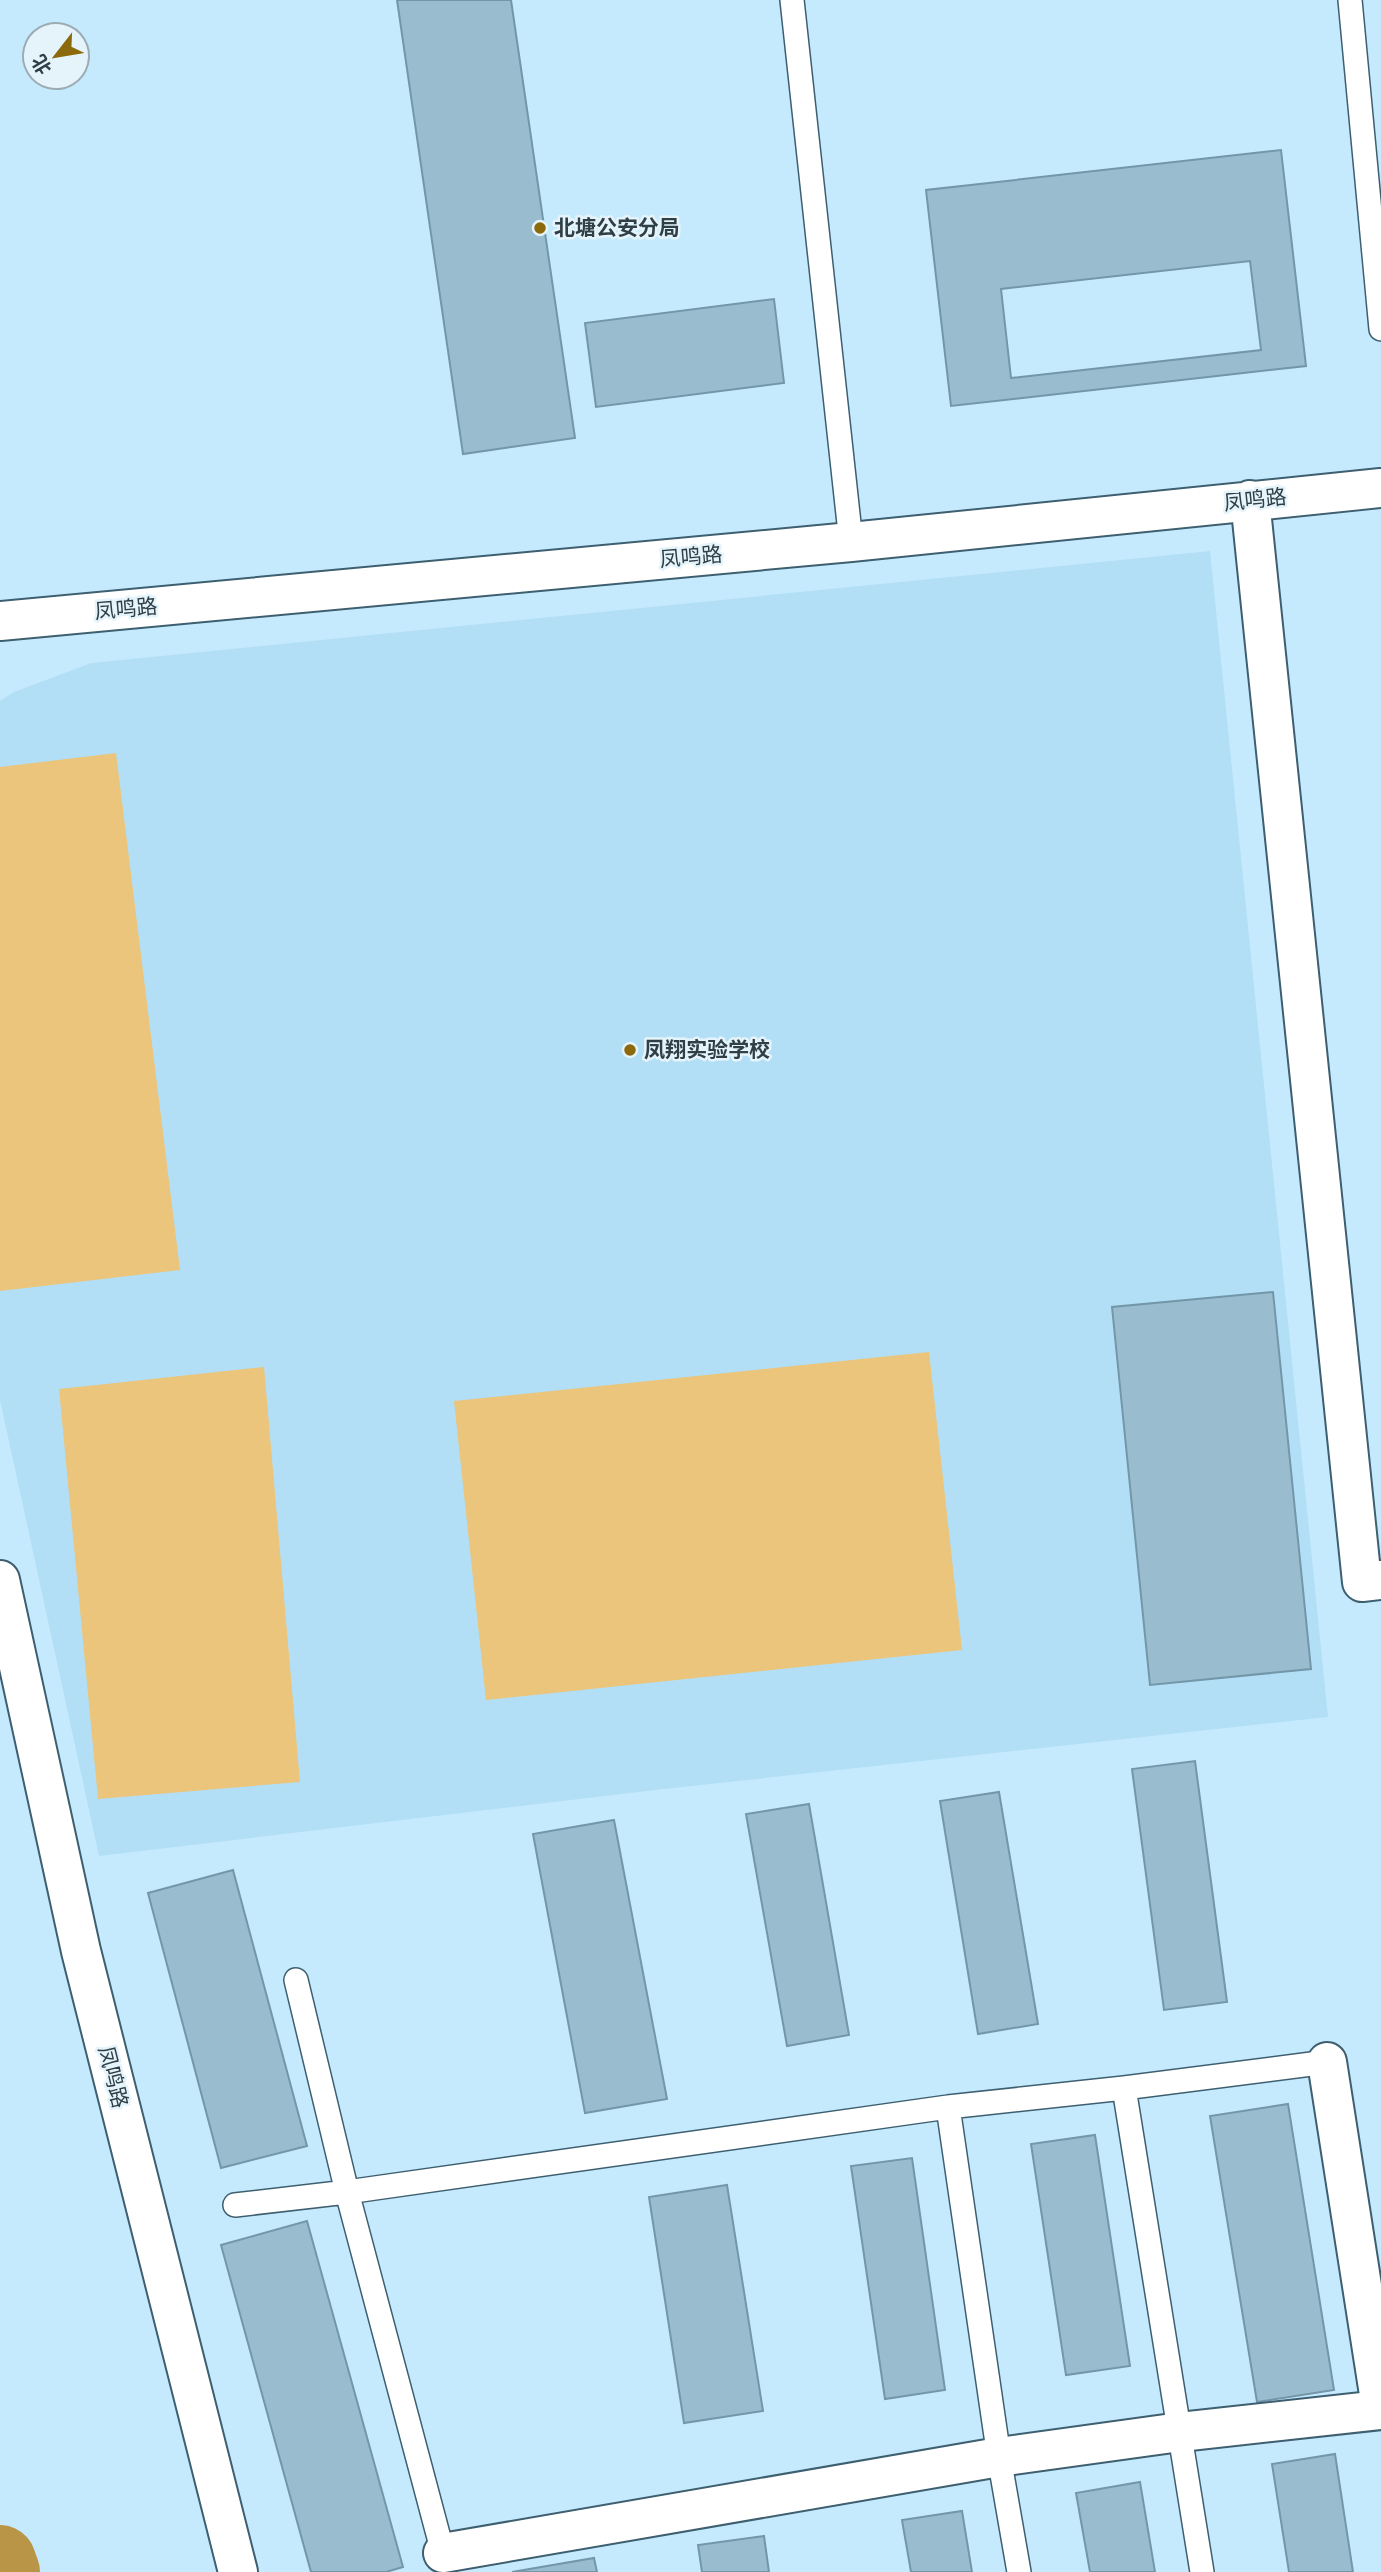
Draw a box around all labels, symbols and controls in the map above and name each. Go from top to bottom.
north arrow [21,21,91,91]
text: 北 [25,49,58,80]
place label: 北塘公安分局 [554,213,680,243]
marker: 北塘公安分局 [532,220,548,236]
street label: 凤鸣路 [1222,482,1288,518]
street label: 凤鸣路 [658,539,724,575]
street label: 凤鸣路 [93,591,159,627]
place label: 凤翔实验学校 [644,1035,770,1065]
marker: 凤翔实验学校 [622,1042,638,1058]
street label: 凤鸣路 [91,2043,135,2111]

